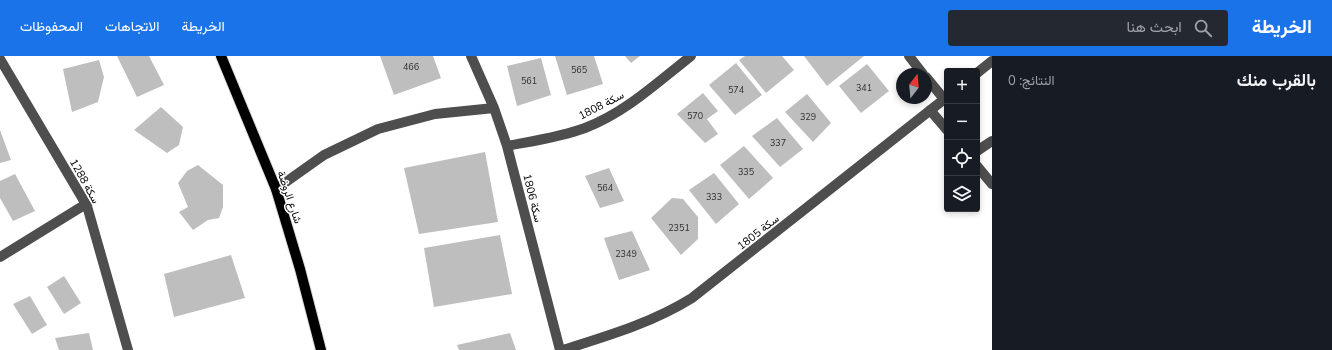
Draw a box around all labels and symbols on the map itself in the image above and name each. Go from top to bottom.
house number: 466 [403,61,419,73]
house number: 565 [571,64,587,76]
north arrow [896,68,932,104]
house number: 561 [521,75,537,87]
house number: 341 [856,82,872,94]
house number: 574 [728,84,745,96]
street label: سكة 1808 [576,87,627,123]
house number: 570 [687,110,703,122]
house number: 329 [800,111,816,123]
house number: 337 [770,137,786,149]
street label: سكة 1288 [66,156,103,207]
house number: 335 [738,166,754,178]
street label: شارع الروضة [274,169,306,226]
street label: سكة 1806 [519,172,546,224]
house number: 564 [597,182,614,194]
house number: 333 [706,191,722,203]
street label: سكة 1805 [734,211,783,253]
house number: 2351 [668,222,690,234]
house number: 2349 [615,248,637,260]

